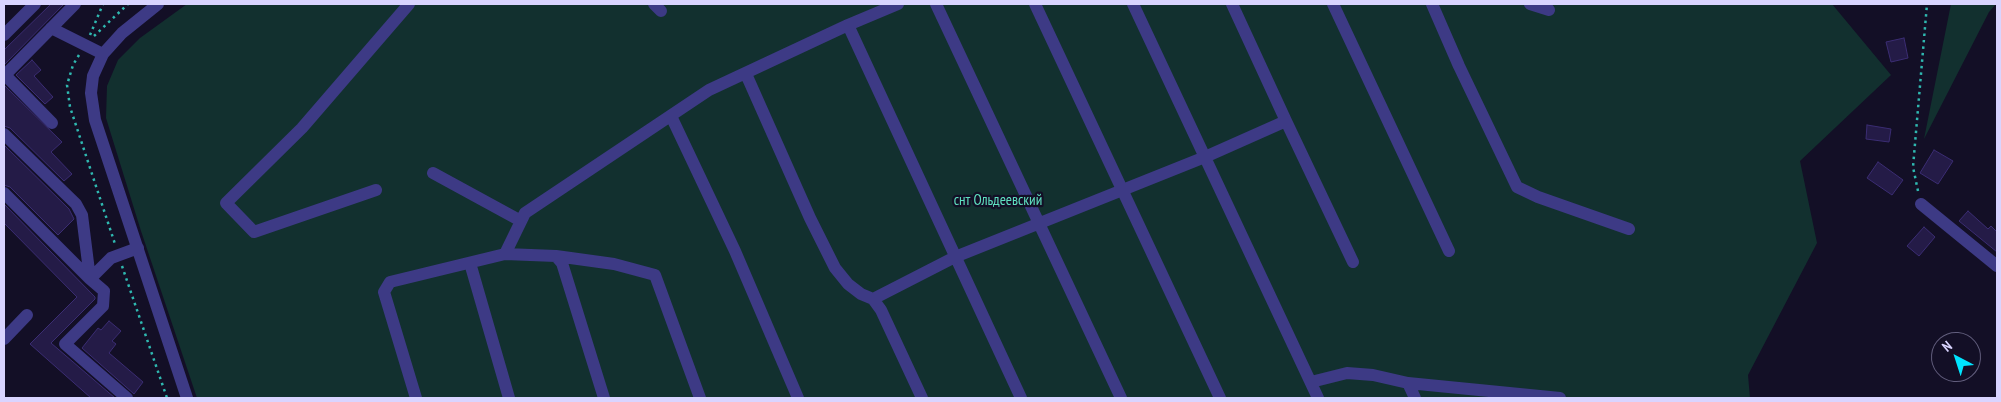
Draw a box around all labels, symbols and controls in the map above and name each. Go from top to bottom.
park label: снт Ольдеевский [954,192,1042,210]
north arrow [1931,332,1981,382]
text: N [1938,337,1956,356]

